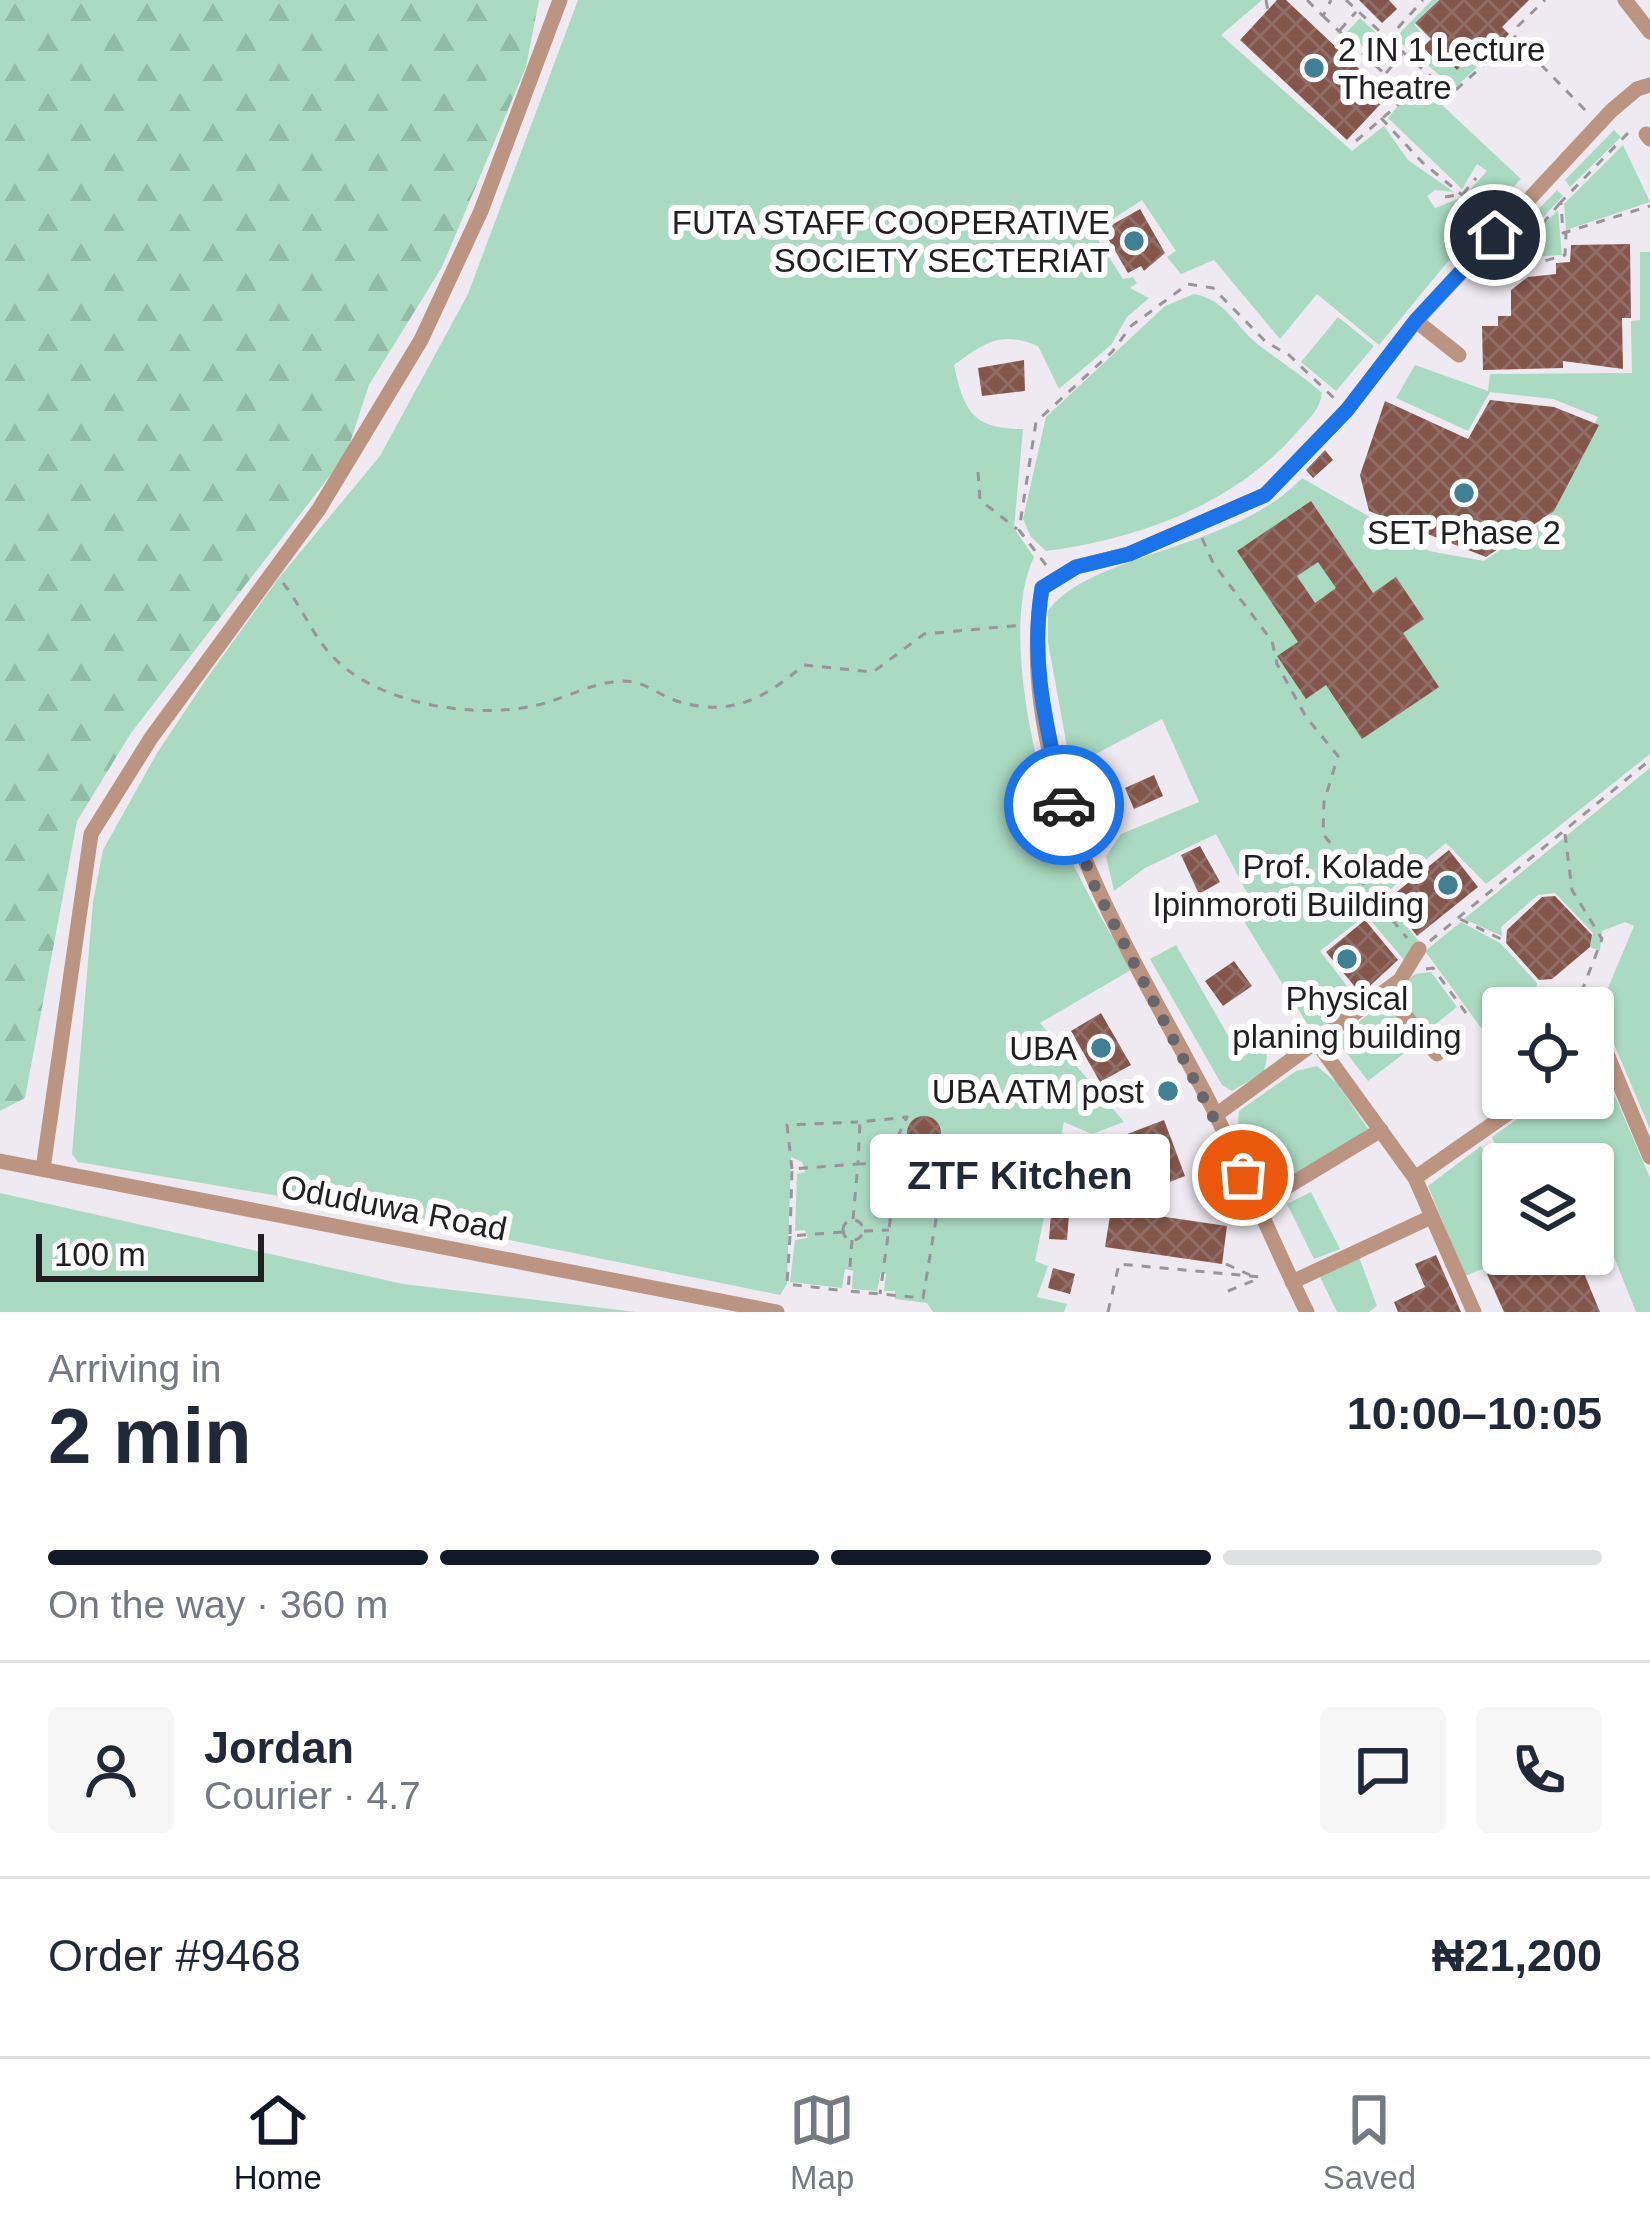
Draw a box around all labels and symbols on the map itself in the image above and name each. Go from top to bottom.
place label: 2 IN 1 Lecture Theatre [1338,31,1545,106]
marker: 2 IN 1 Lecture Theatre [1301,55,1327,81]
pin [1444,184,1546,286]
place label: FUTA STAFF COOPERATIVE SOCIETY SECTERIAT [672,204,1110,279]
marker: FUTA STAFF COOPERATIVE SOCIETY SECTERIAT [1121,228,1147,254]
marker: SET Phase 2 [1451,480,1477,506]
place label: SET Phase 2 [1367,514,1561,551]
courier [1004,745,1124,865]
place label: Prof. Kolade Ipinmoroti Building [1153,848,1424,923]
marker: Prof. Kolade Ipinmoroti Building [1435,872,1461,898]
marker: Physical planing building [1334,946,1360,972]
place label: Physical planing building [1232,980,1462,1055]
place label: UBA [1009,1030,1077,1067]
marker: UBA [1088,1035,1114,1061]
place label: UBA ATM post [932,1073,1144,1110]
marker: UBA ATM post [1155,1078,1181,1104]
pin [1192,1124,1294,1226]
callout: ZTF Kitchen [871,1133,1171,1217]
street label: Oduduwa Road [278,1167,510,1248]
scale bar [36,1228,264,1281]

